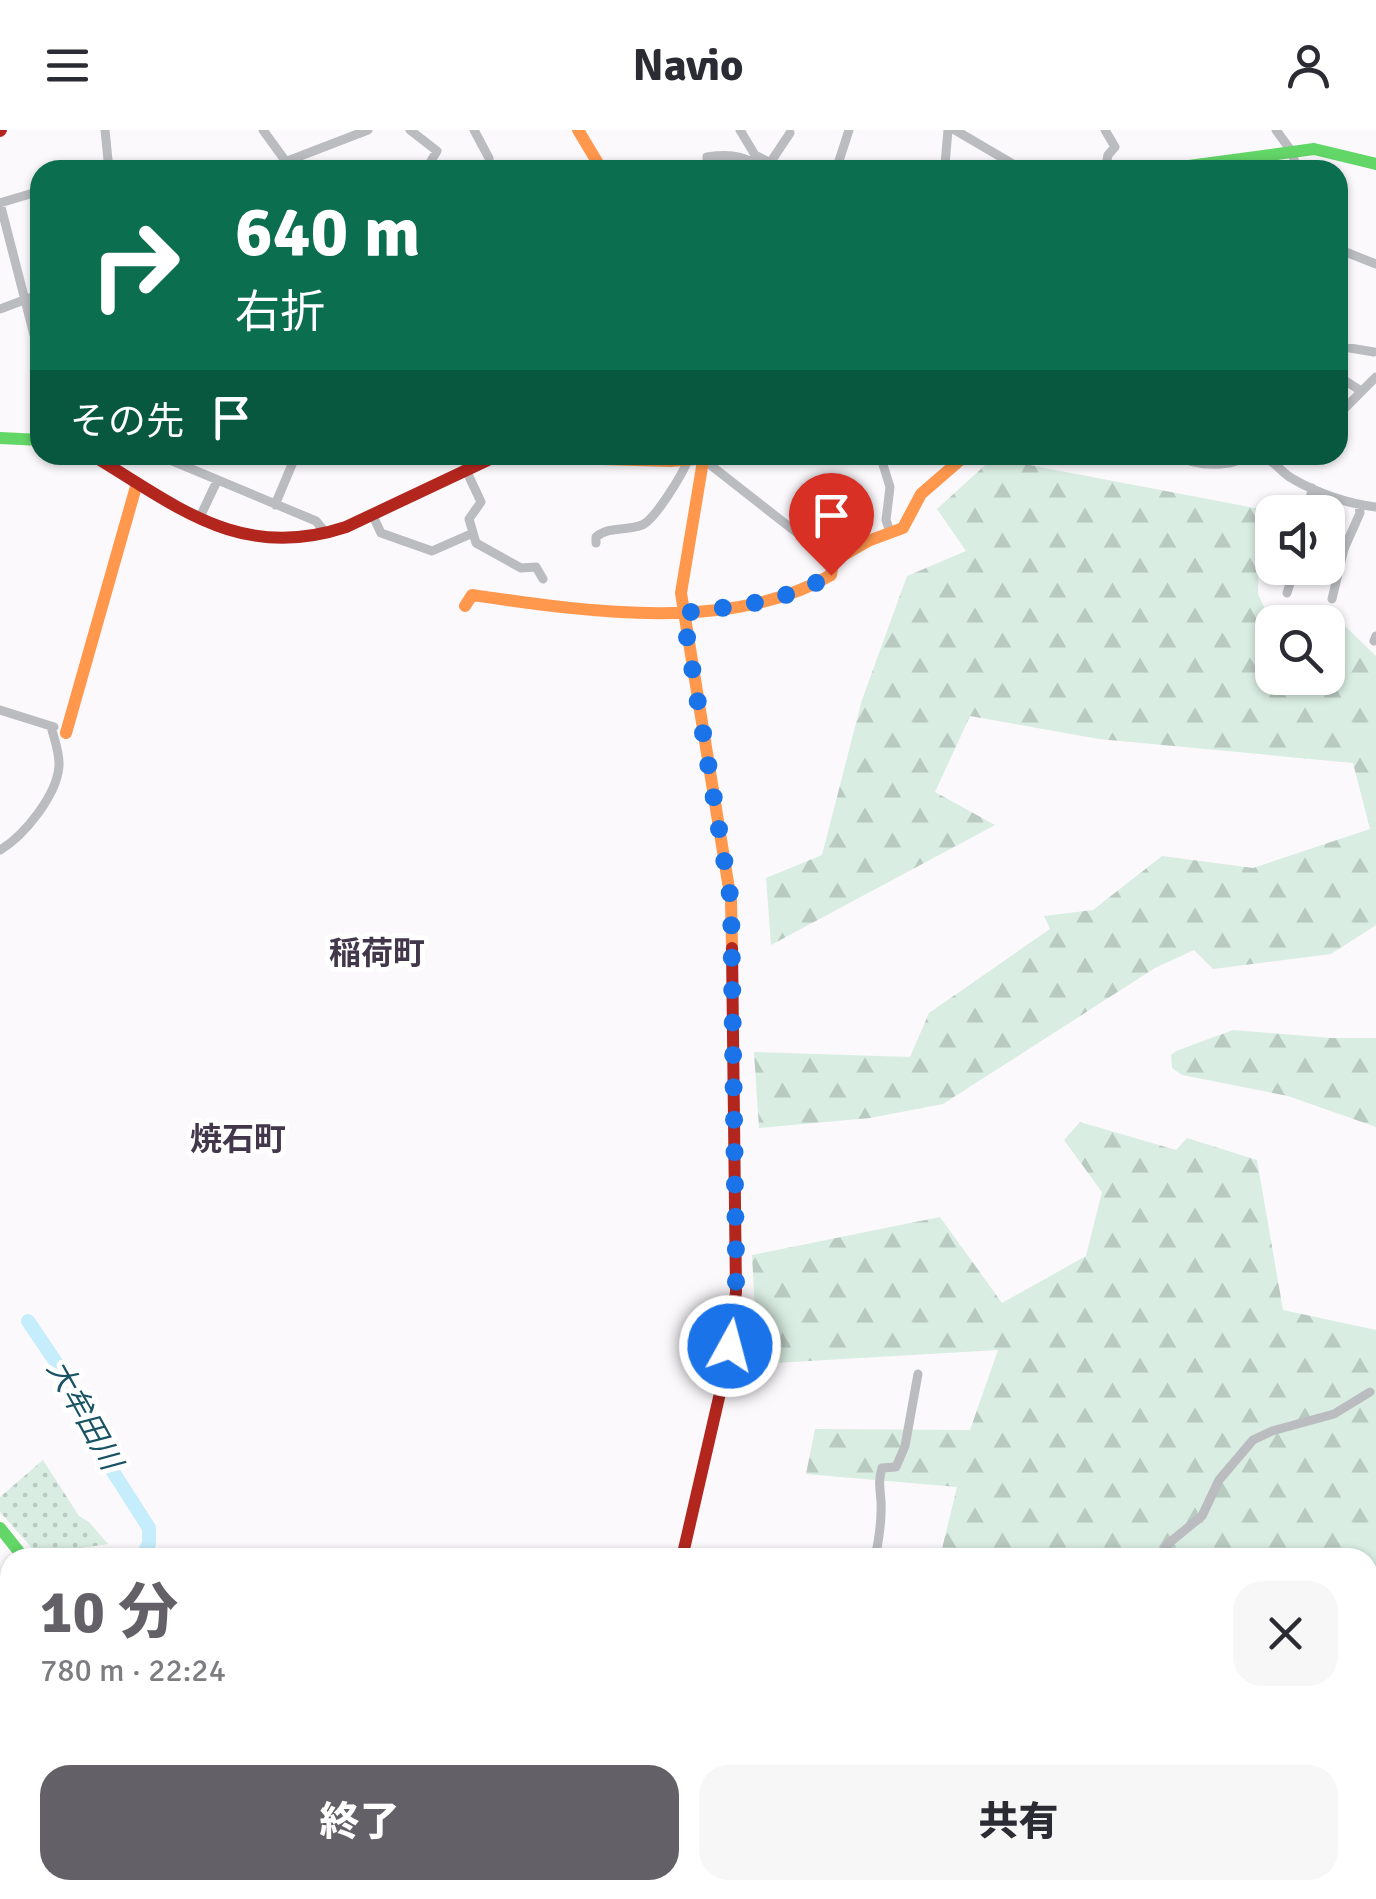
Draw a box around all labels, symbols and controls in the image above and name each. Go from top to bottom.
icon: menu [40,38,95,93]
text: Navio [632,38,744,93]
icon: person [1281,38,1336,93]
text: 640 m [235,189,420,275]
icon: right [70,200,200,330]
text: 右折 [235,285,325,340]
icon: arrive [204,390,259,445]
text: その先 [70,398,184,445]
pin [789,473,874,576]
icon: arrive [804,488,859,543]
map controls [1255,495,1345,695]
button: sound [1255,495,1345,585]
button: search [1255,605,1345,695]
district label: 稲荷町 [329,934,425,973]
district label: 焼石町 [190,1120,286,1159]
position arrow [678,1294,782,1398]
water label: 大牟田川 [39,1354,131,1479]
text: 10 分 [40,1576,178,1650]
button: close [1233,1581,1338,1686]
text: 780 m · 22:24 [40,1651,226,1690]
button: 終了 [40,1765,679,1880]
button: 共有 [699,1765,1338,1880]

